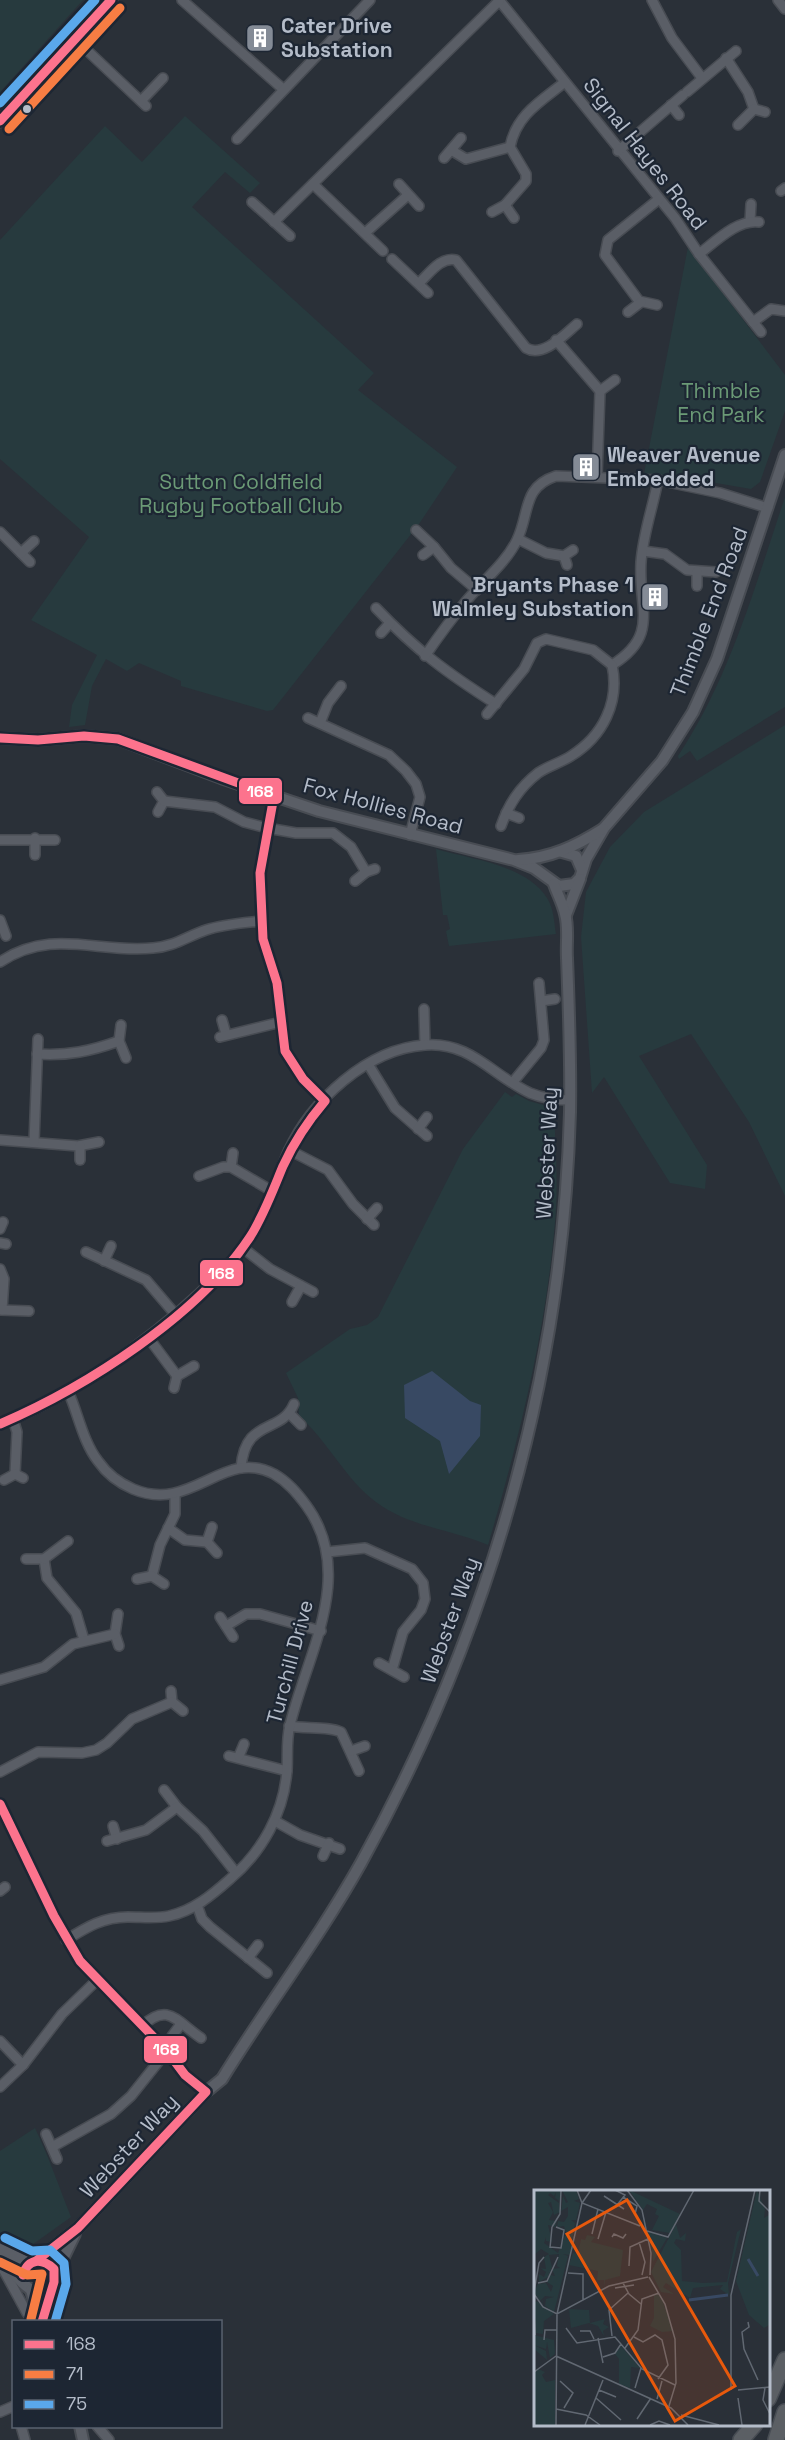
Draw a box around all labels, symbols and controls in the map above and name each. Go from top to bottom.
place label: Cater Drive Substation [281,12,393,63]
building icon: Cater Drive Substation [244,22,276,54]
street label: Signal Hayes Road [578,72,713,235]
unlabelled marker [21,103,33,115]
park label: Thimble End Park [677,377,765,428]
place label: Weaver Avenue Embedded [607,441,760,492]
building icon: Weaver Avenue Embedded [570,451,602,483]
park label: Sutton Coldfield Rugby Football Club [139,468,343,519]
street label: Thimble End Road [664,523,753,701]
place label: Bryants Phase 1 Walmley Substation [432,571,634,622]
building icon: Bryants Phase 1 Walmley Substation [639,581,671,613]
street label: Fox Hollies Road [300,771,466,840]
line badge: 168 [238,777,283,805]
text: 168 [247,781,274,802]
street label: Webster Way [530,1086,563,1220]
line badge: 168 [199,1259,244,1287]
text: 168 [208,1263,235,1284]
street label: Webster Way [414,1553,485,1687]
street label: Turchill Drive [260,1597,319,1727]
line badge: 168 [143,2035,188,2064]
text: 168 [153,2039,180,2060]
street label: Webster Way [74,2088,184,2203]
inset map [534,2190,770,2425]
legend [12,2320,222,2428]
text: 168 [66,2332,96,2355]
text: 71 [66,2362,84,2385]
text: 75 [66,2392,87,2415]

